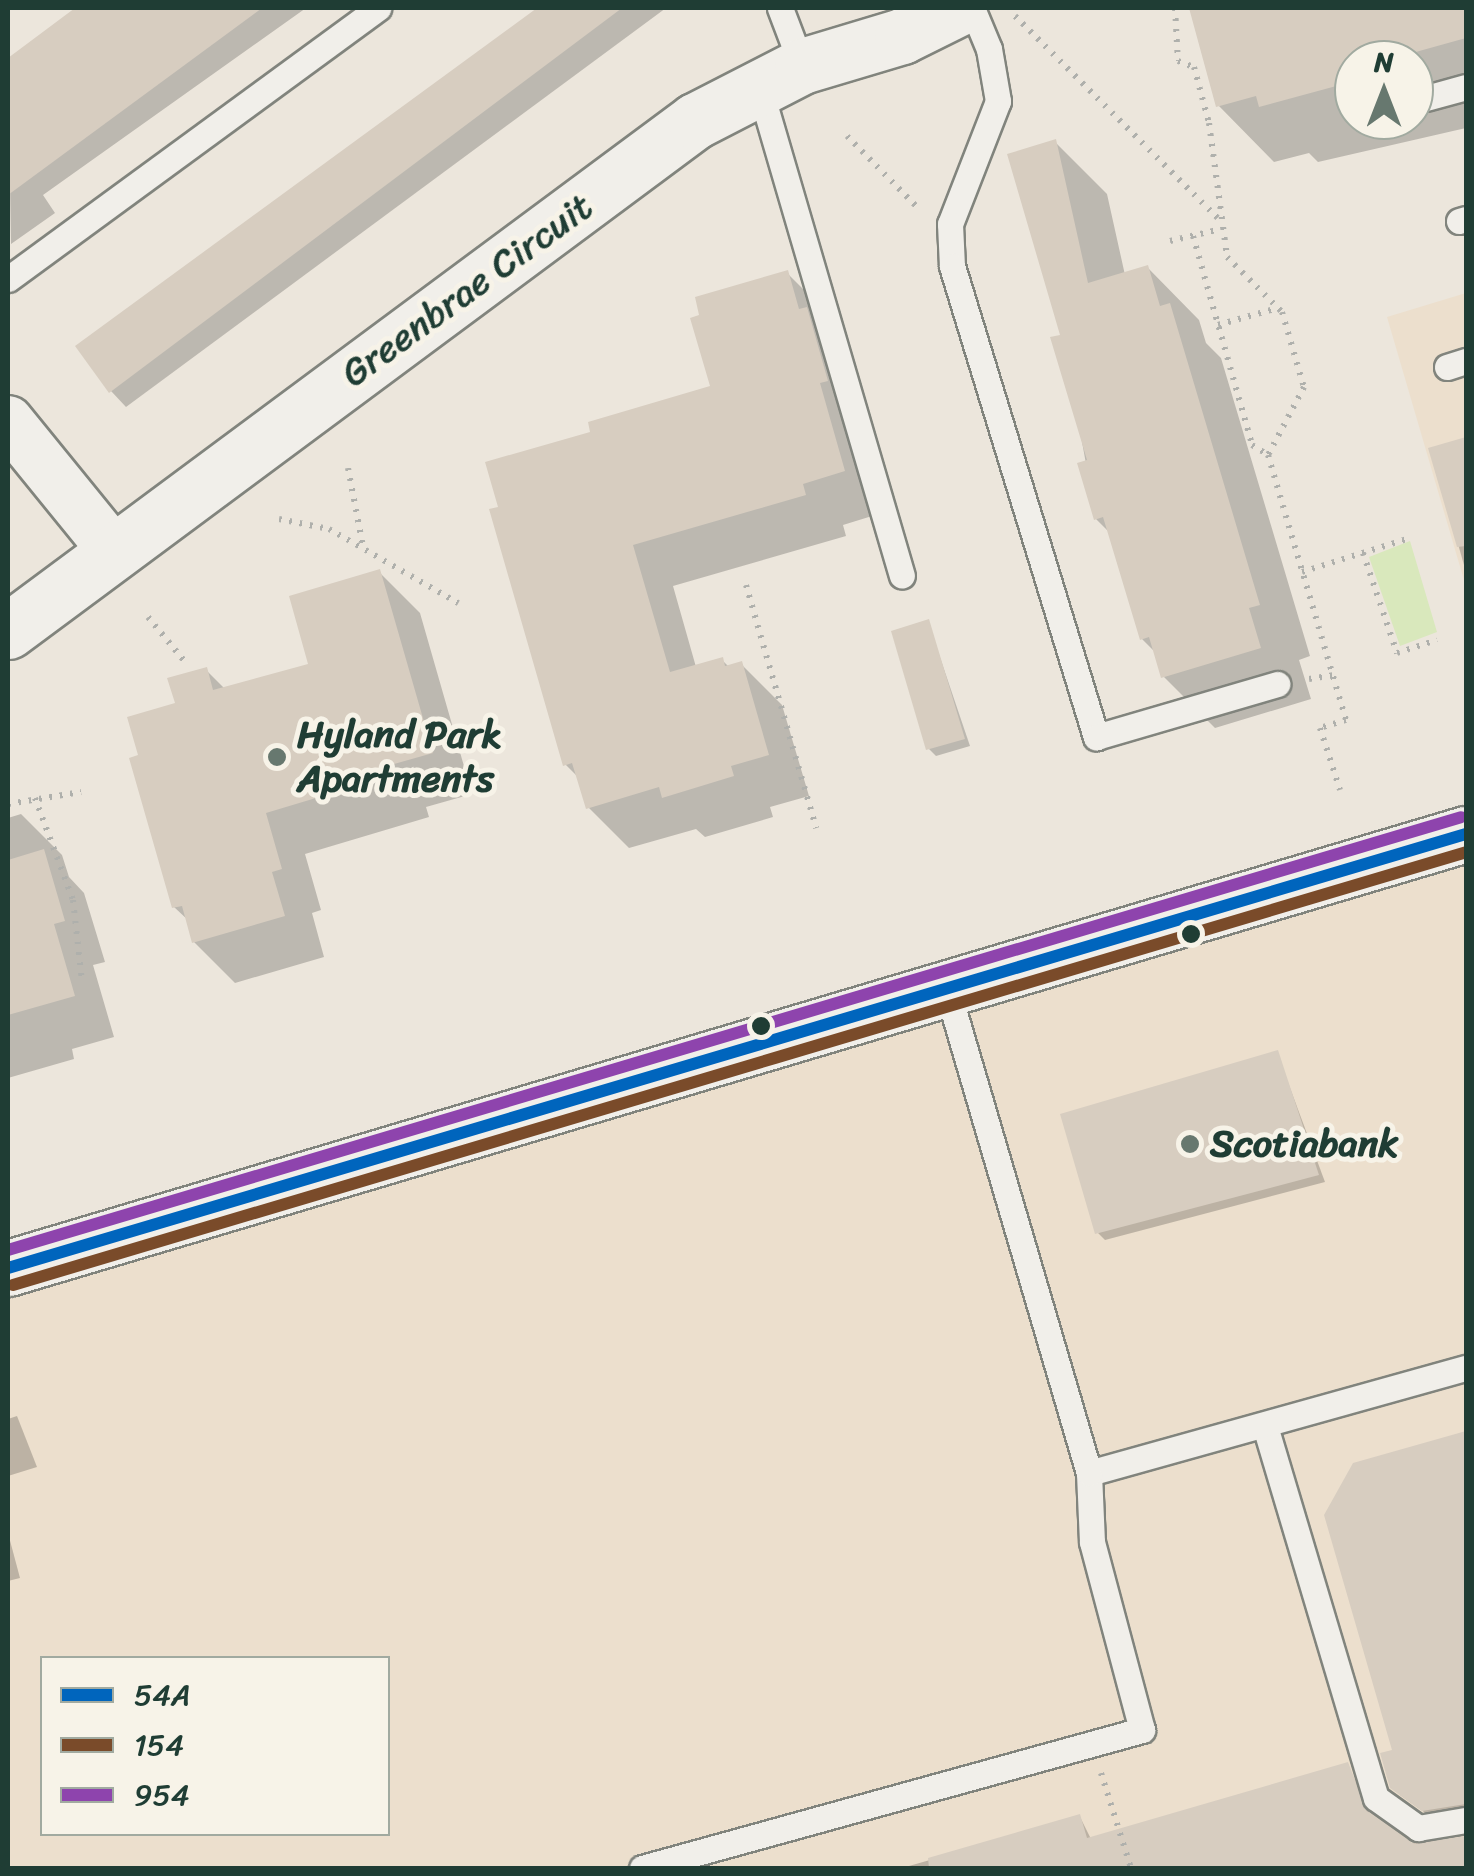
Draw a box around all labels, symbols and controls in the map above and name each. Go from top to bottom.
text: N [1374,37,1394,86]
north arrow [1334,40,1434,140]
street label: Greenbrae Circuit [333,184,601,396]
place label: Hyland Park Apartments [297,712,502,802]
marker: Hyland Park Apartments [266,746,288,768]
unlabelled marker [1181,924,1201,944]
unlabelled marker [751,1016,771,1036]
place label: Scotiabank [1210,1121,1398,1167]
marker: Scotiabank [1179,1133,1201,1155]
legend [40,1656,390,1836]
text: 54A [134,1668,191,1722]
text: 154 [134,1718,184,1772]
text: 954 [134,1768,190,1822]

